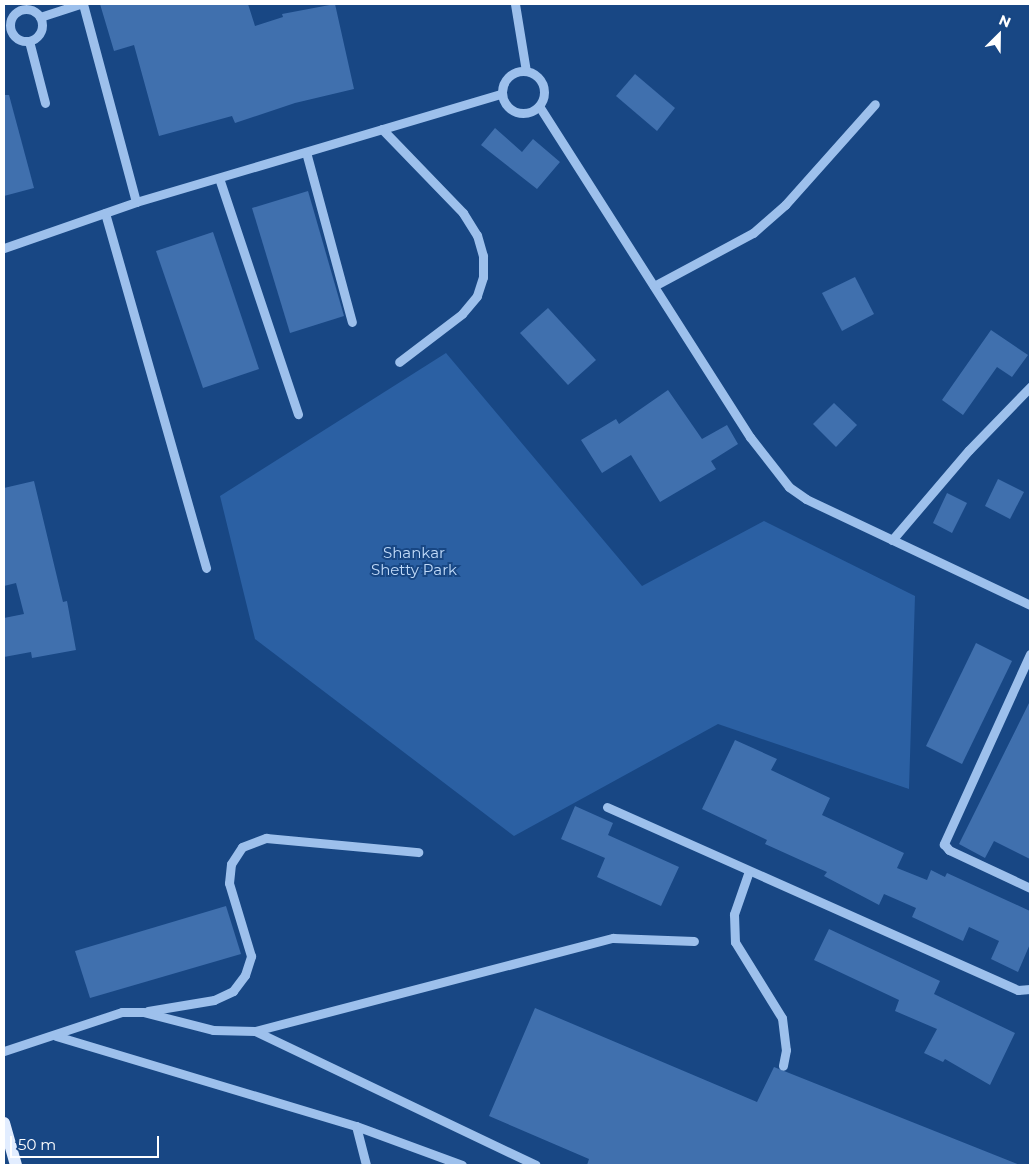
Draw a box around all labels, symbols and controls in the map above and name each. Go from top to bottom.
north arrow [974,10,1024,60]
text: N [996,11,1014,32]
park label: Shankar Shetty Park [371,543,457,578]
scale bar [12,1126,161,1158]
text: 50 m [18,1135,56,1154]

